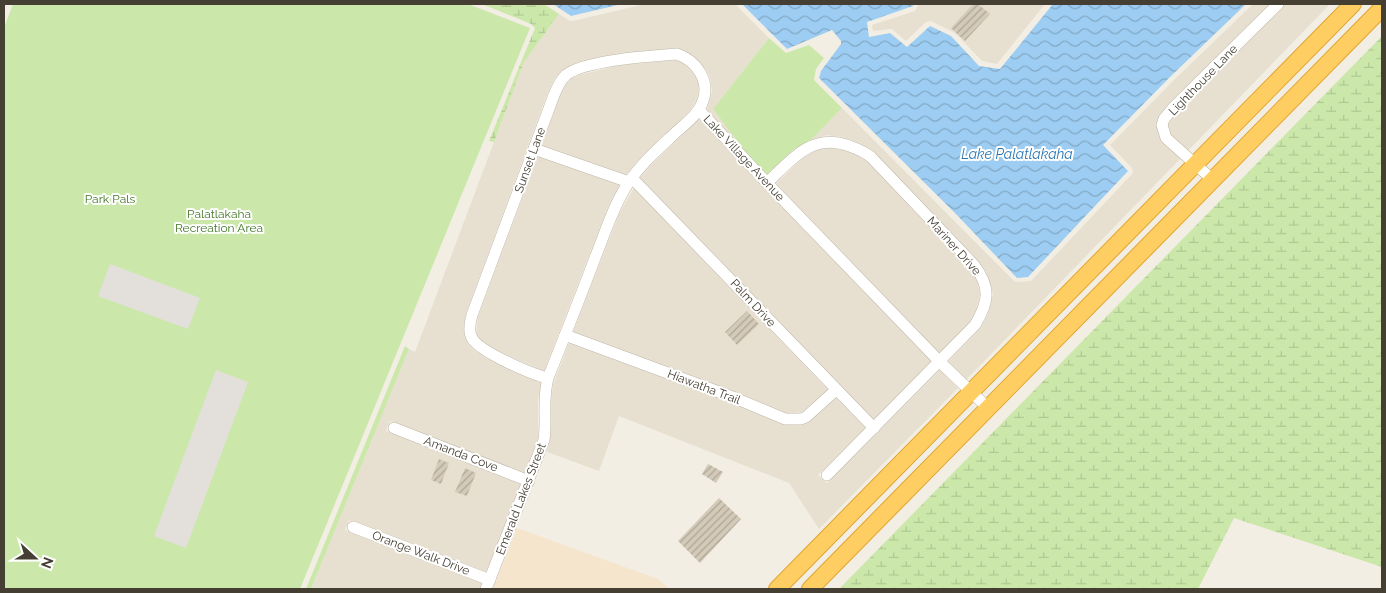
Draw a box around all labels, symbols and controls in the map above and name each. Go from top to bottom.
street label: Lighthouse Lane [1166,42,1240,118]
street label: Lake Village Avenue [701,112,787,204]
street label: Sunset Lane [512,125,548,195]
water label: Lake Palatlakaha [961,146,1073,162]
park label: Park Pals [85,192,135,206]
park label: Palatlakaha Recreation Area [175,207,263,235]
street label: Mariner Drive [924,214,984,278]
street label: Palm Drive [727,276,779,330]
street label: Hiawatha Trail [666,367,743,408]
street label: Amanda Cove [422,433,500,475]
street label: Emerald Lakes Street [493,441,549,557]
street label: Orange Walk Drive [370,528,472,578]
north arrow [10,533,60,583]
text: N [38,555,57,571]

